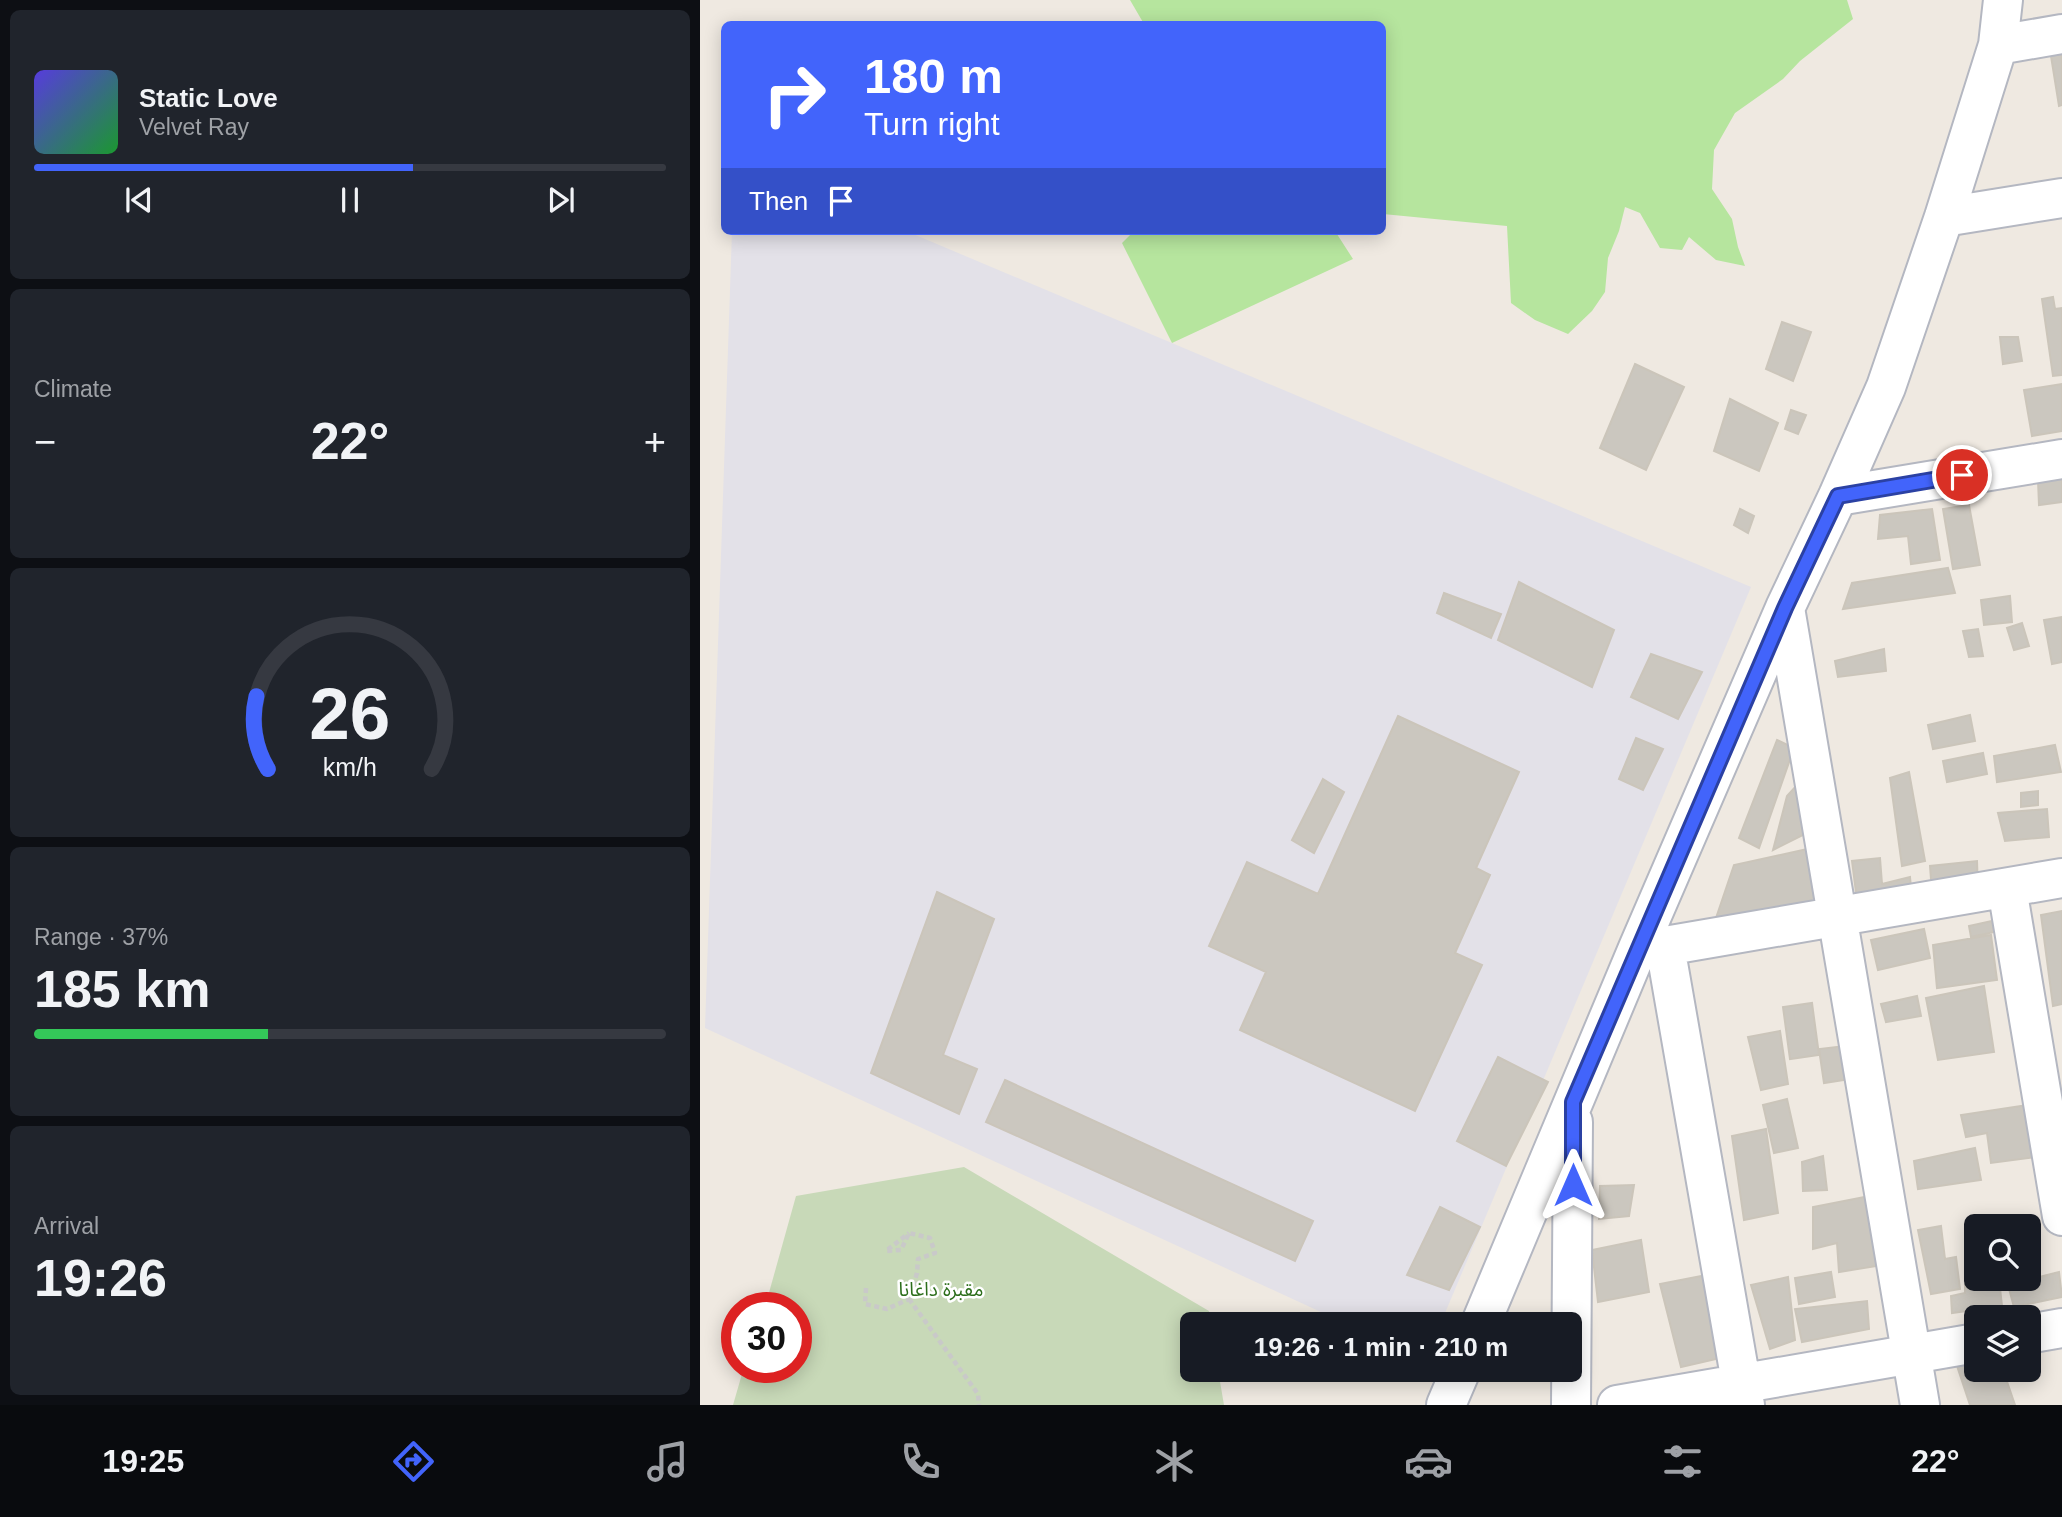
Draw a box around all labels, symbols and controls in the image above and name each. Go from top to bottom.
icon: right [749,49,840,140]
text: 180 m [864,49,1003,103]
text: Static Love [139,83,278,113]
text: Turn right [864,106,1000,142]
text: Velvet Ray [139,114,249,140]
icon: previous [120,181,158,219]
icon: pause [331,181,369,219]
icon: next [542,181,580,219]
icon: arrive [822,182,860,220]
text: Then [749,186,808,216]
text: Climate [34,376,112,402]
text: 22° [311,412,389,470]
text: − [34,421,56,463]
text: + [644,421,666,463]
pin [1932,445,1992,505]
icon: arrive [1943,456,1981,494]
text: 26 [310,673,390,754]
text: km/h [323,752,377,780]
text: Range · 37% [34,924,168,950]
text: 185 km [34,960,210,1018]
position arrow [1536,1148,1610,1222]
text: Arrival [34,1213,99,1239]
map controls [1964,1214,2041,1382]
button: search [1964,1214,2041,1291]
text: 19:26 [34,1249,167,1307]
park label: مقبرة داغانا [899,1279,983,1301]
speed limit sign: 30 [721,1292,812,1383]
button: layers [1964,1305,2041,1382]
text: 19:26 · 1 min · 210 m [1254,1332,1508,1362]
icon: directions [389,1437,438,1486]
icon: music [643,1437,692,1486]
icon: phone [896,1437,945,1486]
icon: climate [1150,1437,1199,1486]
icon: car [1404,1437,1453,1486]
icon: filters [1658,1437,1707,1486]
text: 19:25 [102,1443,184,1479]
text: 22° [1911,1443,1960,1479]

